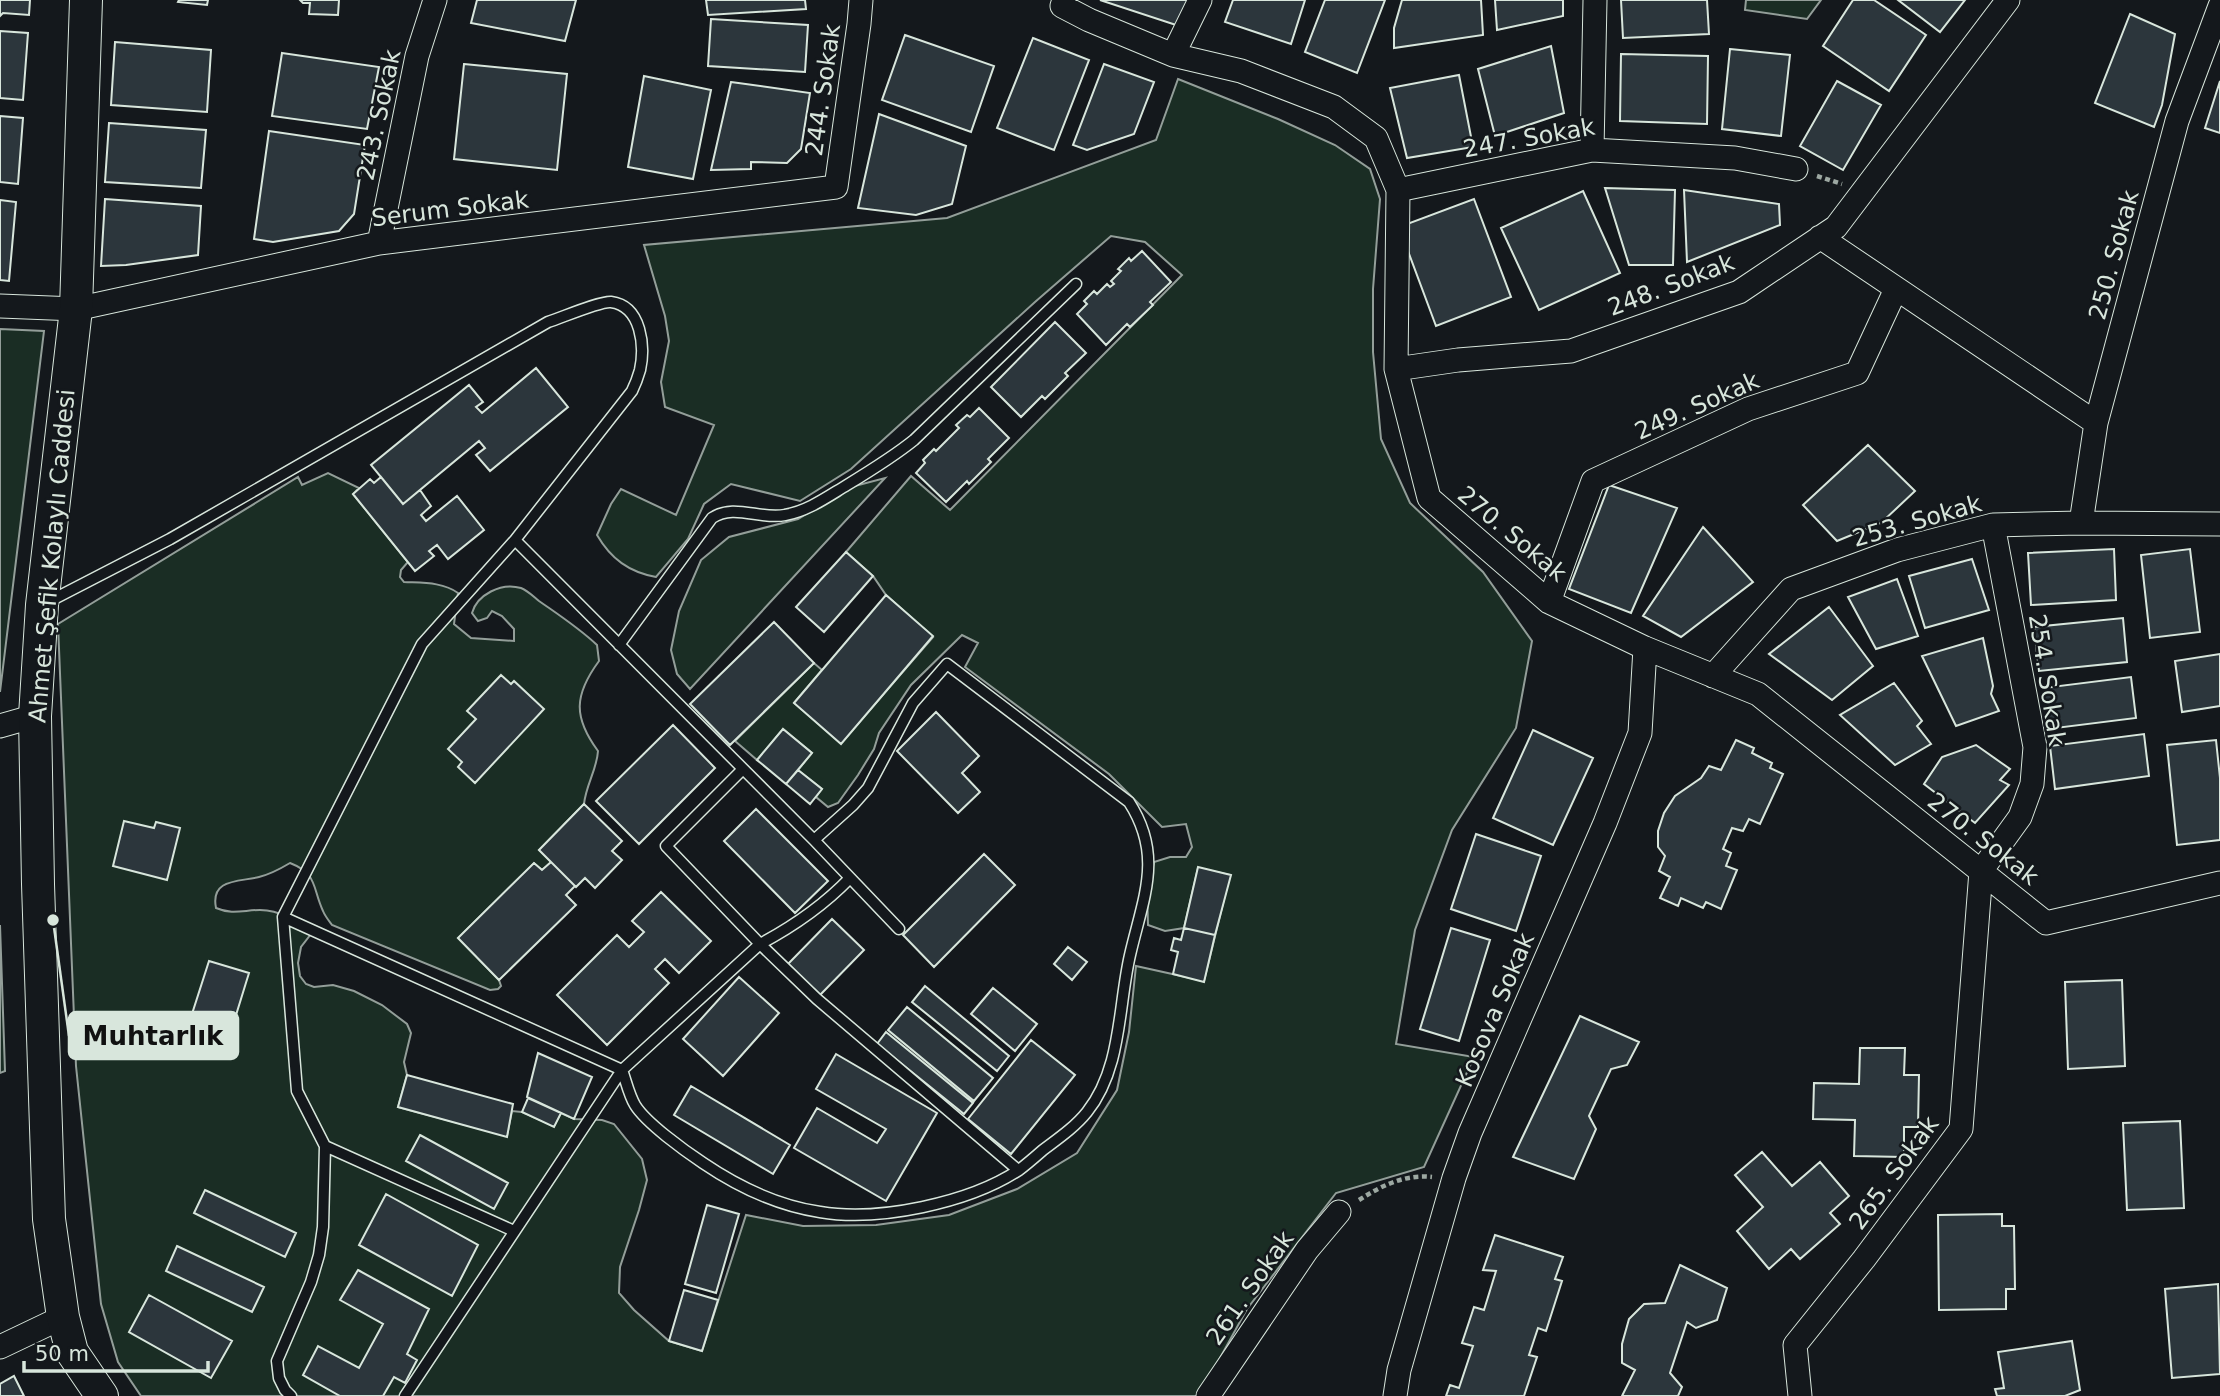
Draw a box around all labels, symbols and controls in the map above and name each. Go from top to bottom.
street label: 244. Sokak [800,22,846,158]
street label: 243. Sokak [351,47,407,183]
street label: 247. Sokak [1461,113,1597,163]
street label: Serum Sokak [370,185,530,233]
street label: 250. Sokak [2083,187,2145,323]
street label: 248. Sokak [1604,248,1738,322]
street label: 249. Sokak [1631,366,1764,446]
street label: Ahmet Şefik Kolaylı Caddesi [23,388,81,724]
street label: 270. Sokak [1452,481,1572,588]
street label: 253. Sokak [1849,489,1985,553]
street label: 254. Sokak [2023,612,2071,748]
street label: 270. Sokak [1922,787,2044,891]
street label: Kosova Sokak [1450,929,1540,1091]
callout: Muhtarlık [69,1012,238,1059]
text: Muhtarlık [83,1021,224,1051]
street label: 265. Sokak [1844,1111,1944,1235]
street label: 261. Sokak [1200,1225,1300,1351]
scale bar [24,1330,208,1374]
text: 50 m [35,1342,89,1366]

